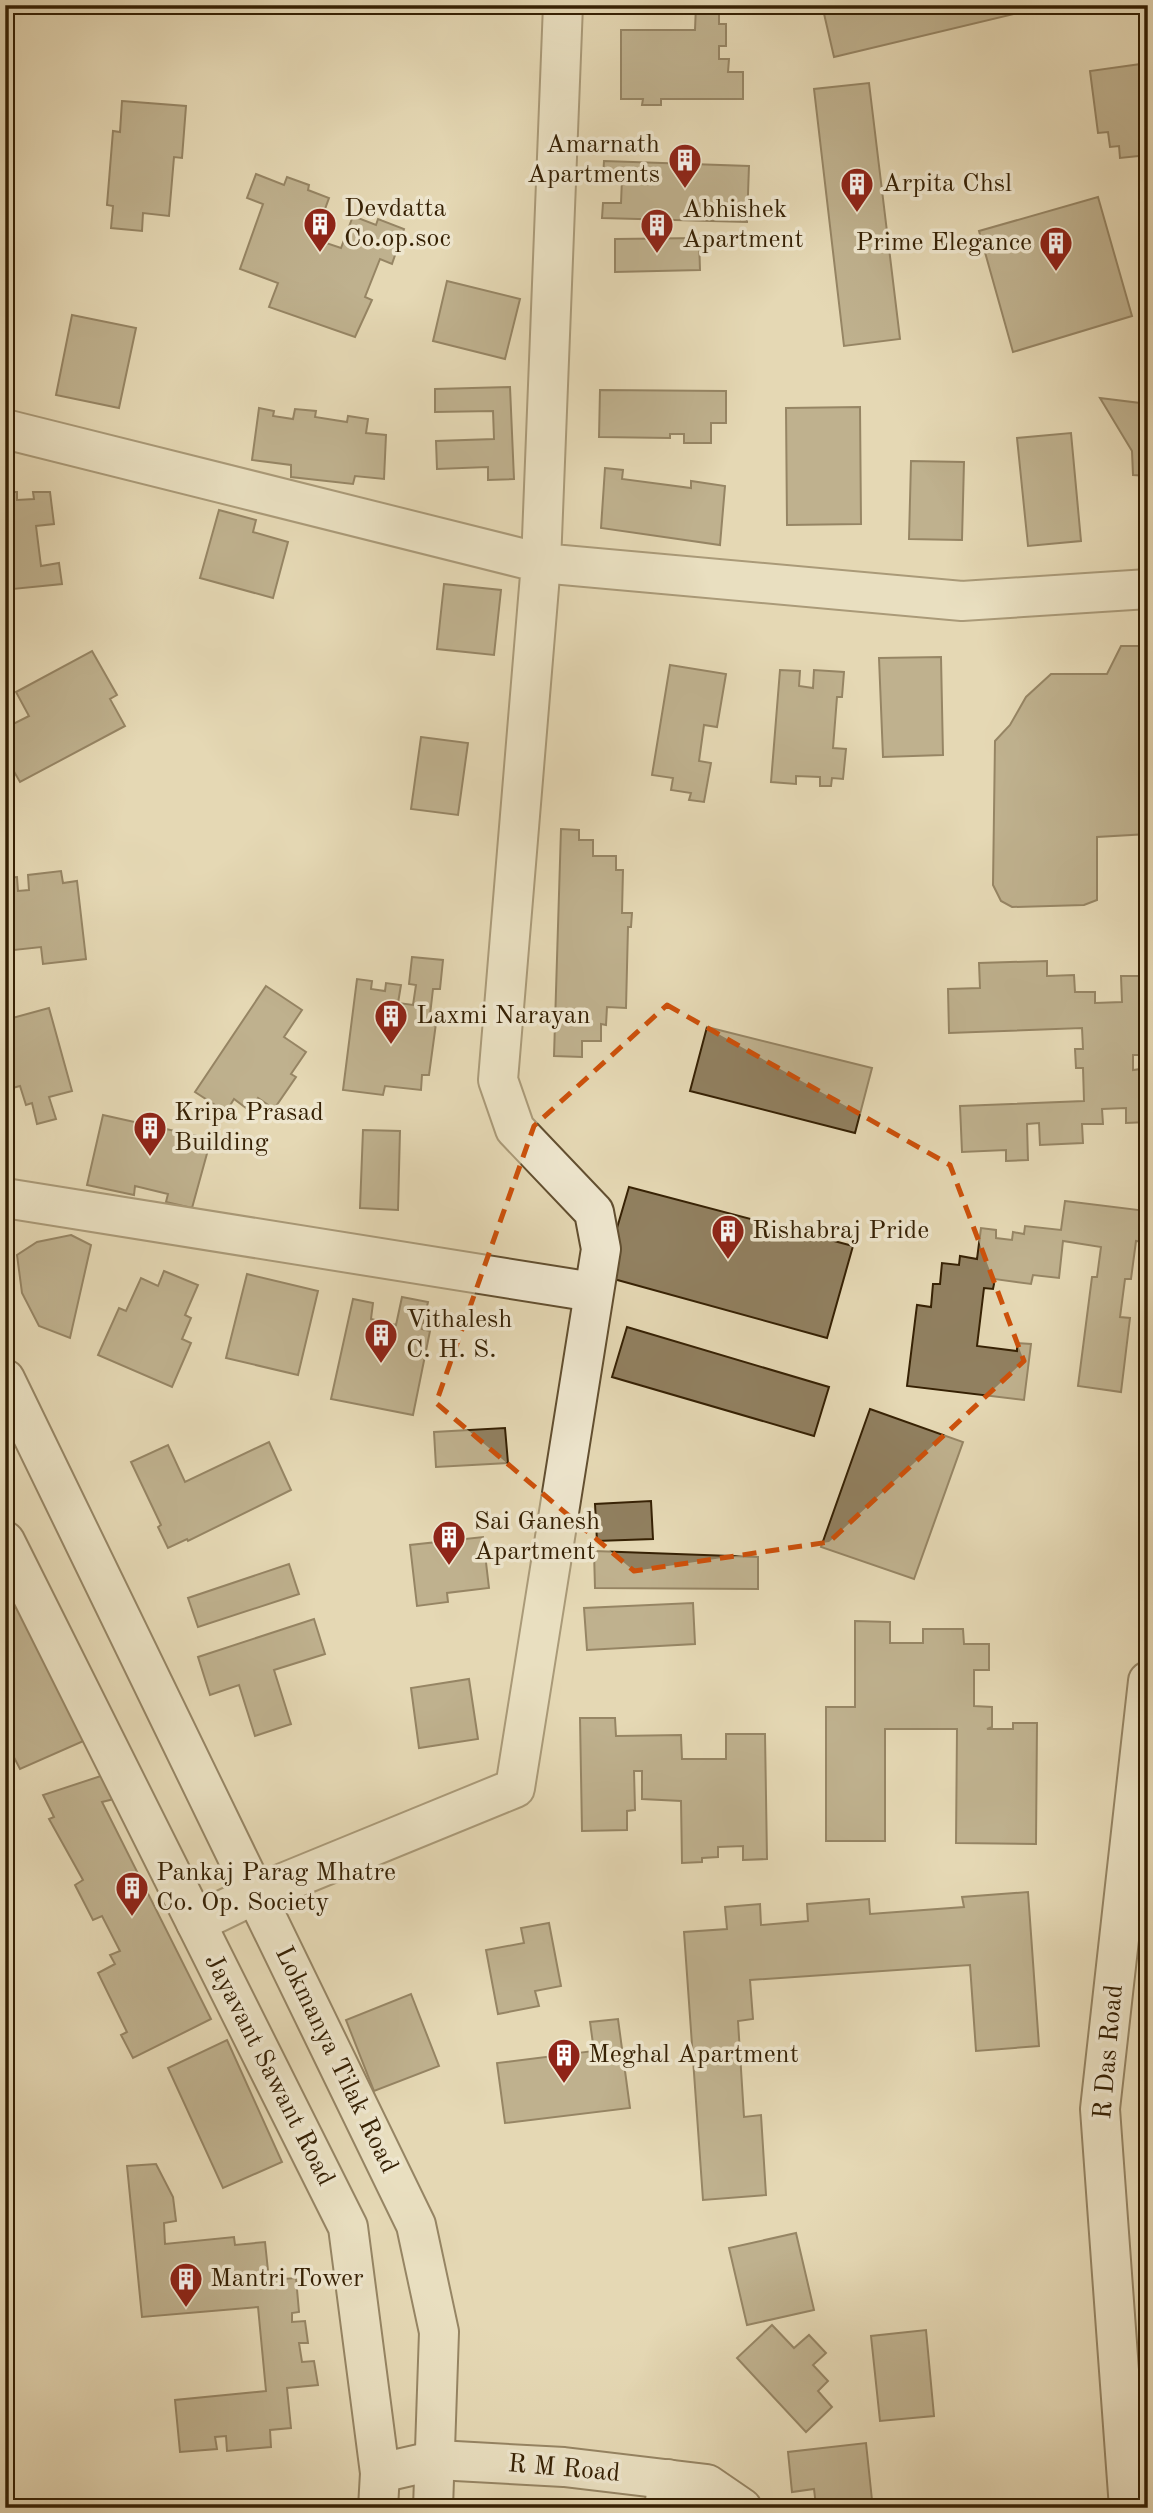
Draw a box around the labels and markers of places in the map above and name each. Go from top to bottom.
place label: Amarnath Apartments [527,132,660,188]
building icon: Amarnath Apartments [666,141,704,190]
building icon: Arpita Chsl [838,165,876,214]
place label: Arpita Chsl [882,171,1012,197]
place label: Devdatta Co.op.soc [344,196,451,252]
place label: Abhishek Apartment [682,197,804,253]
building icon: Devdatta Co.op.soc [301,205,339,254]
building icon: Abhishek Apartment [638,206,676,255]
building icon: Prime Elegance [1037,224,1075,273]
place label: Prime Elegance [856,230,1032,256]
building icon: Laxmi Narayan [372,997,410,1046]
place label: Laxmi Narayan [416,1003,591,1029]
place label: Kripa Prasad Building [174,1100,324,1156]
building icon: Kripa Prasad Building [131,1109,169,1158]
building icon: Rishabraj Pride [709,1212,747,1261]
place label: Rishabraj Pride [752,1218,929,1244]
place label: Vithalesh C. H. S. [406,1307,512,1363]
building icon: Vithalesh C. H. S. [362,1316,400,1365]
place label: Sai Ganesh Apartment [474,1509,600,1565]
building icon: Sai Ganesh Apartment [430,1518,468,1567]
place label: Pankaj Parag Mhatre Co. Op. Society [156,1860,396,1916]
building icon: Pankaj Parag Mhatre Co. Op. Society [113,1869,151,1918]
building icon: Meghal Apartment [545,2036,583,2085]
place label: Meghal Apartment [588,2042,799,2068]
building icon: Mantri Tower [167,2260,205,2309]
place label: Mantri Tower [210,2266,364,2292]

